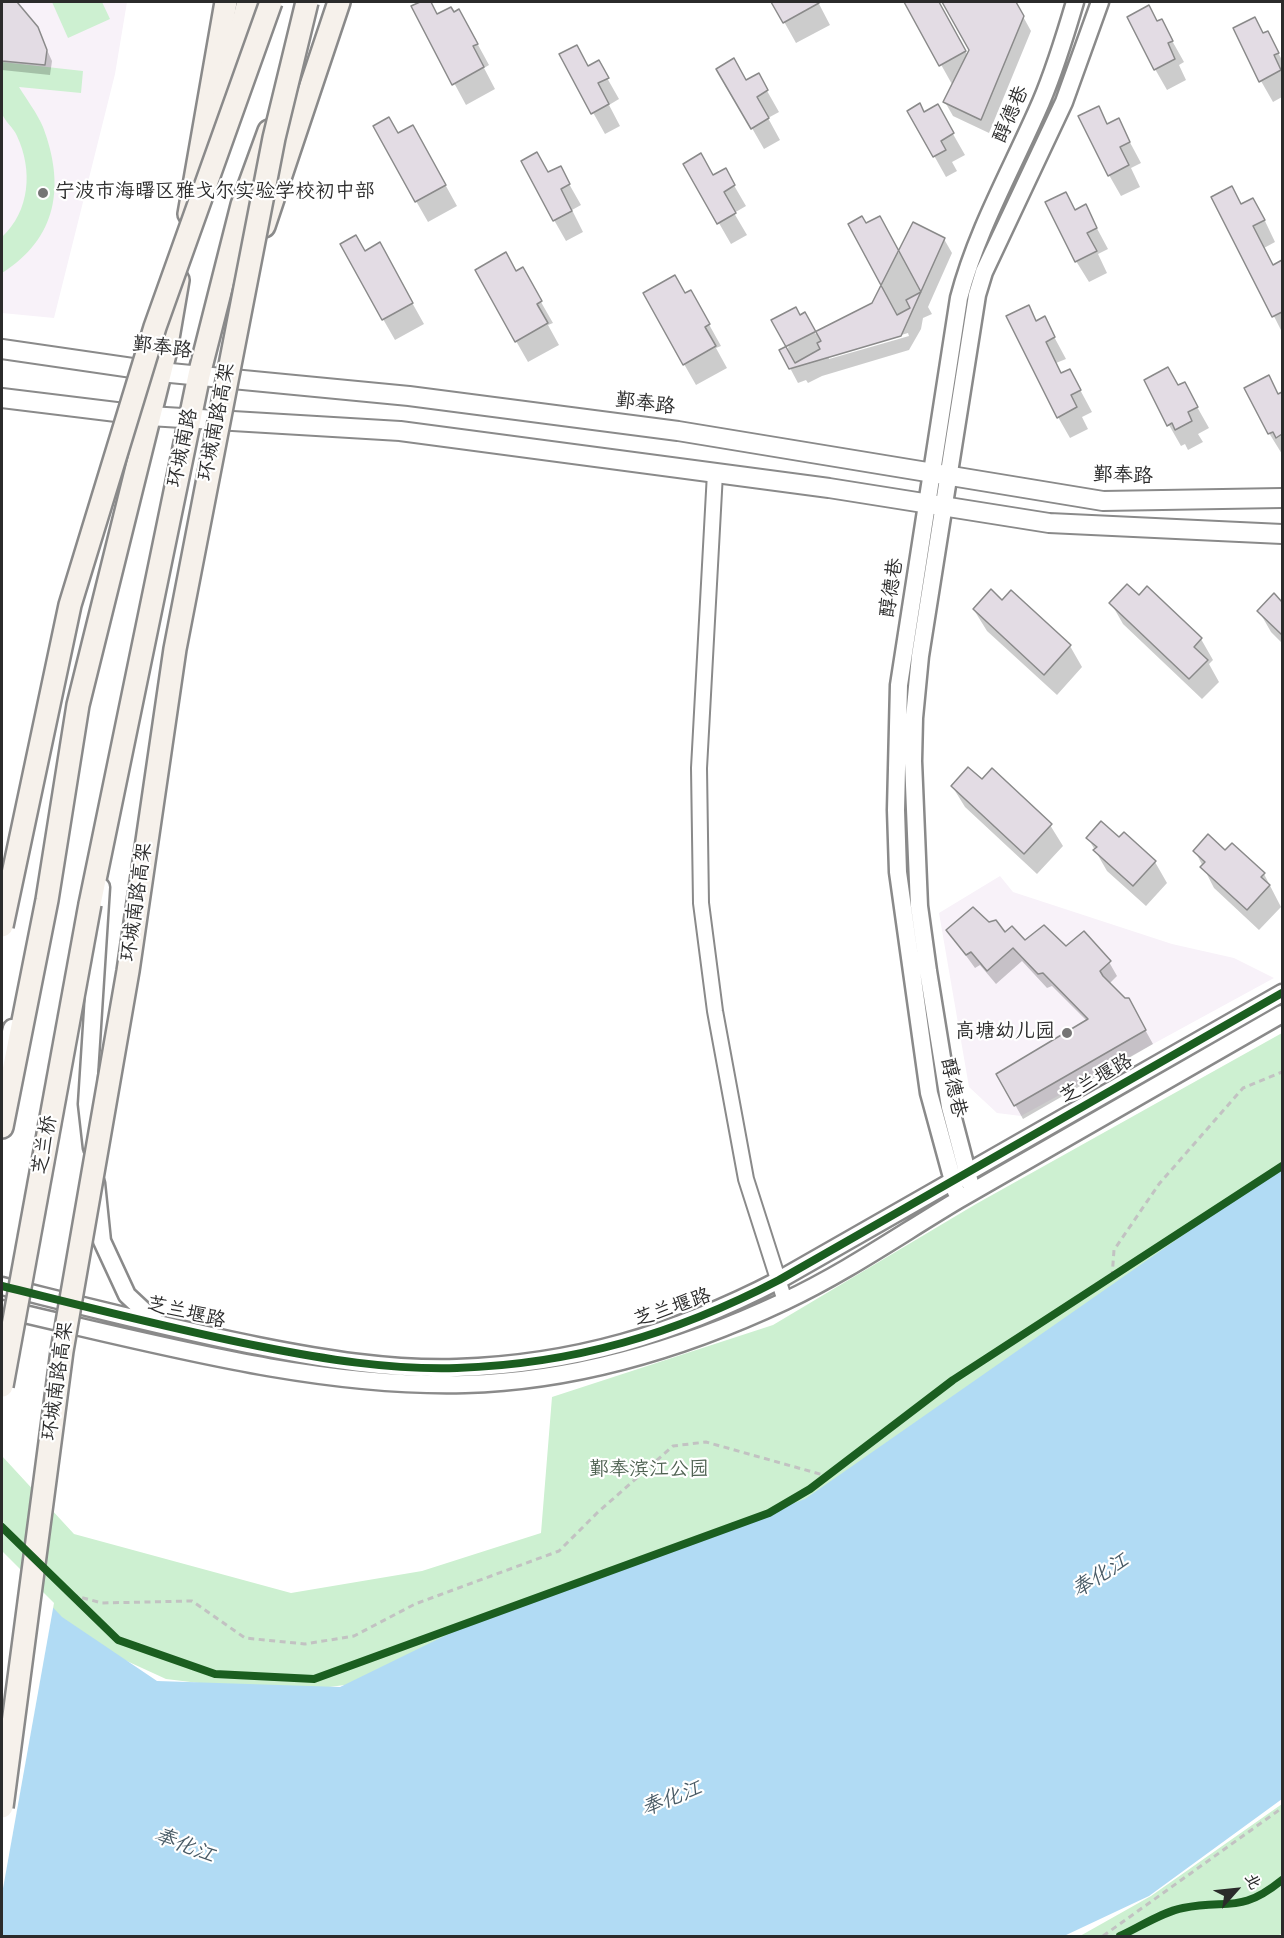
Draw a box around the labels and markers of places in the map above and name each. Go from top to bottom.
place label: 宁波市海曙区雅戈尔实验学校初中部 [55,181,375,205]
marker: 宁波市海曙区雅戈尔实验学校初中部 [36,186,50,200]
place label: 高塘幼儿园 [955,1021,1055,1045]
marker: 高塘幼儿园 [1060,1026,1074,1040]

